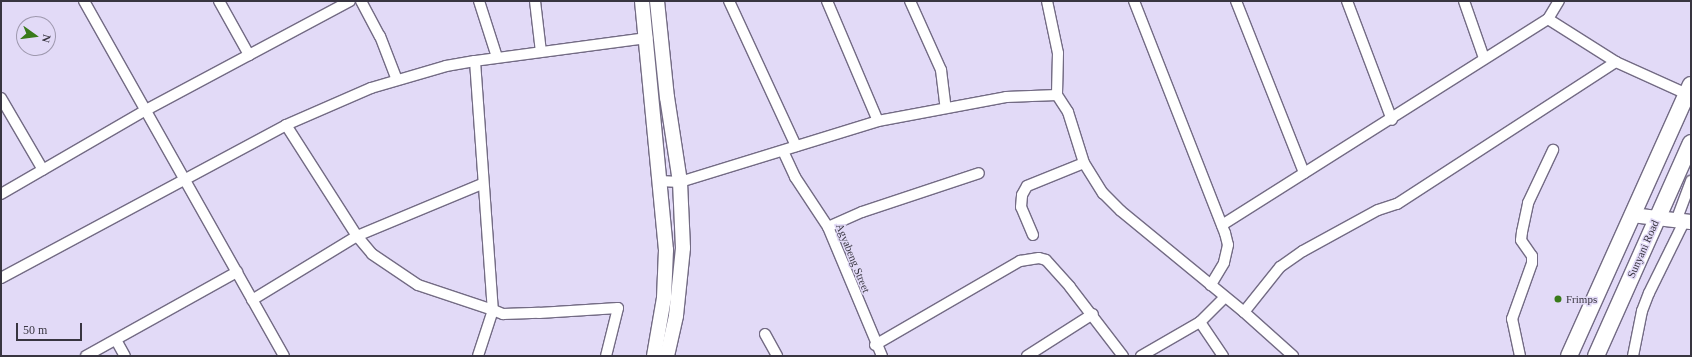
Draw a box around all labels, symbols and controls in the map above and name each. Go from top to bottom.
north arrow [16,16,56,56]
text: N [40,33,53,44]
street label: Sunyani Road [1624,218,1662,280]
street label: Agyabeng Street [833,221,873,295]
place label: Frimps [1566,292,1597,306]
marker: Frimps [1553,294,1563,304]
scale bar [18,315,84,341]
text: 50 m [23,323,47,337]

